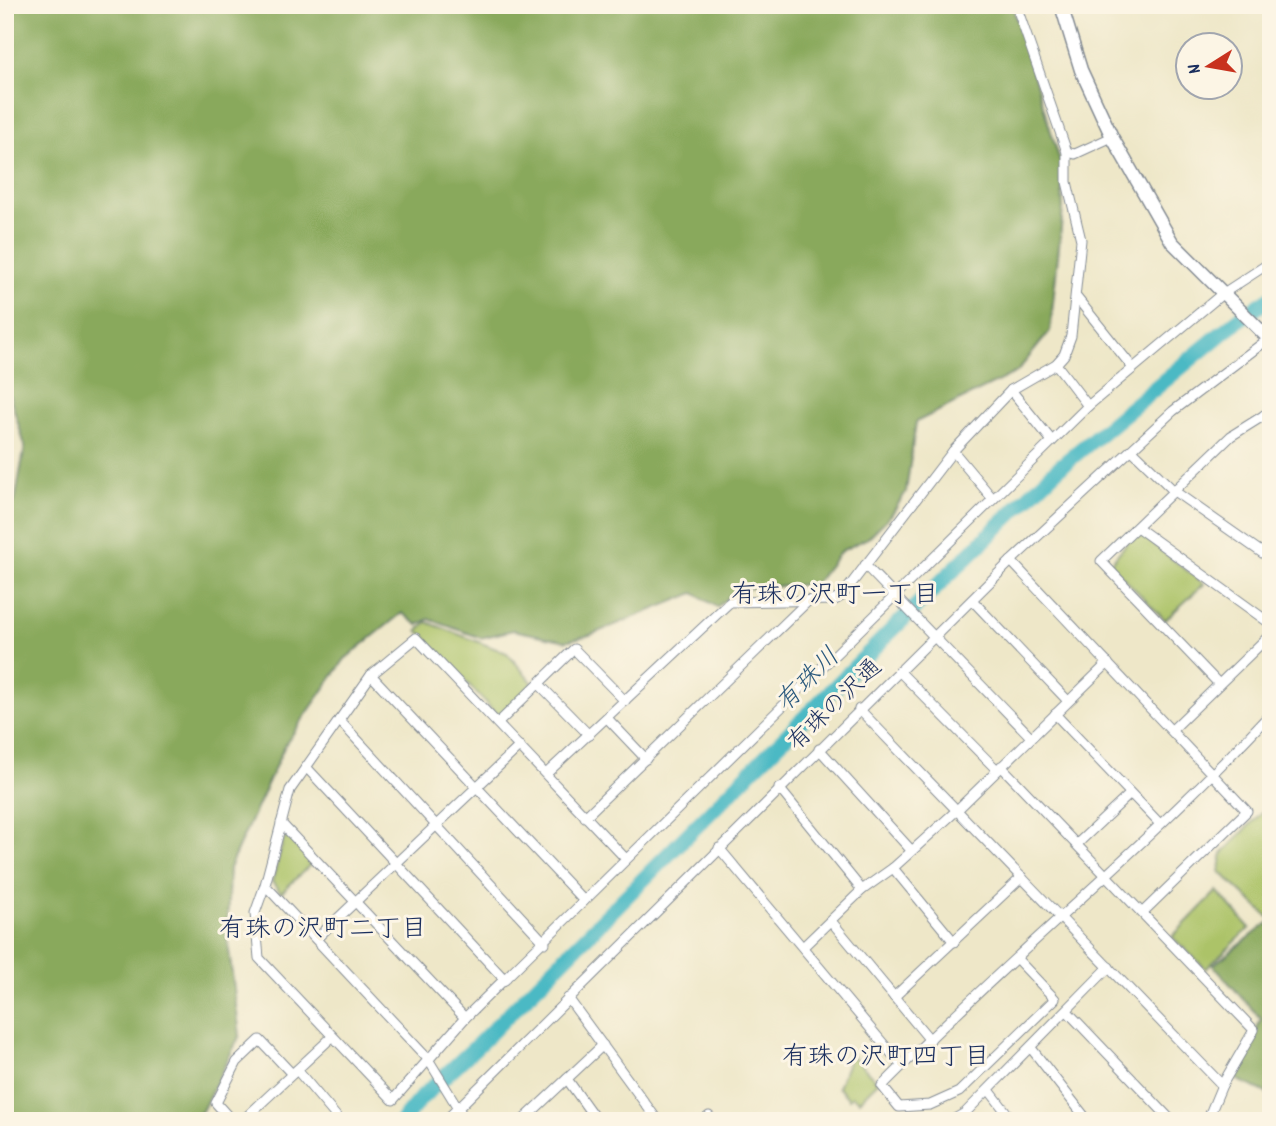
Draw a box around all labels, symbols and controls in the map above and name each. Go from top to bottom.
north arrow [1174,32,1244,102]
text: N [1182,61,1210,76]
district label: 有珠の沢町一丁目 [731,578,939,615]
water label: 有珠川 [768,640,850,722]
street label: 有珠の沢通 [781,652,891,760]
district label: 有珠の沢町二丁目 [219,912,427,949]
district label: 有珠の沢町四丁目 [782,1040,990,1077]

